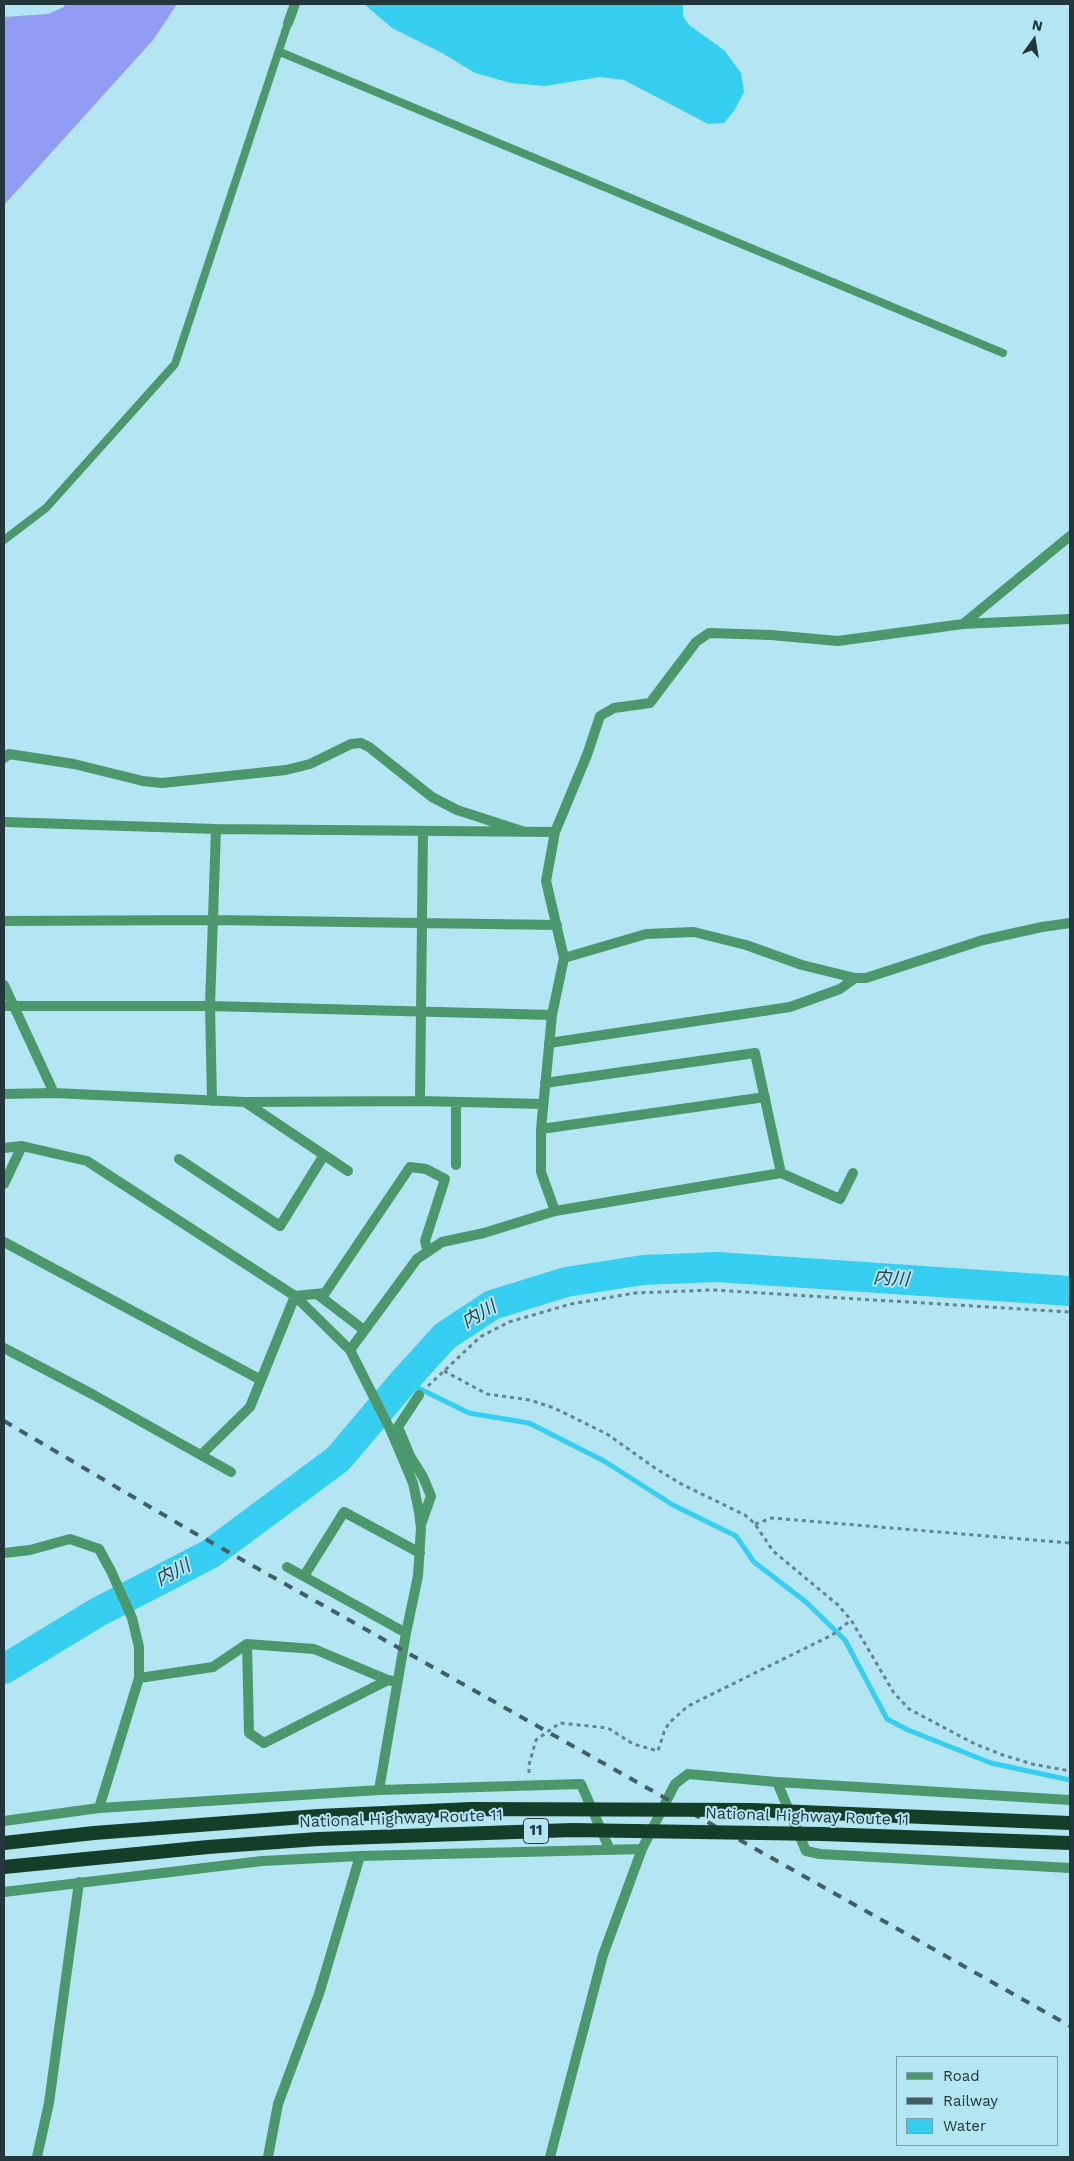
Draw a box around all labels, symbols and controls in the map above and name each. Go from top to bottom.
north arrow [1009,15,1059,65]
text: N [1031,16,1044,34]
water label: 内川 [872,1267,910,1291]
water label: 内川 [458,1297,500,1333]
water label: 内川 [152,1555,194,1591]
street label: National Highway Route 11 [705,1804,909,1830]
street label: National Highway Route 11 [299,1806,503,1832]
road number: 11 [524,1818,548,1844]
legend [896,2056,1059,2146]
text: Road [943,2067,980,2085]
text: Railway [943,2092,998,2110]
text: Water [943,2117,986,2135]

